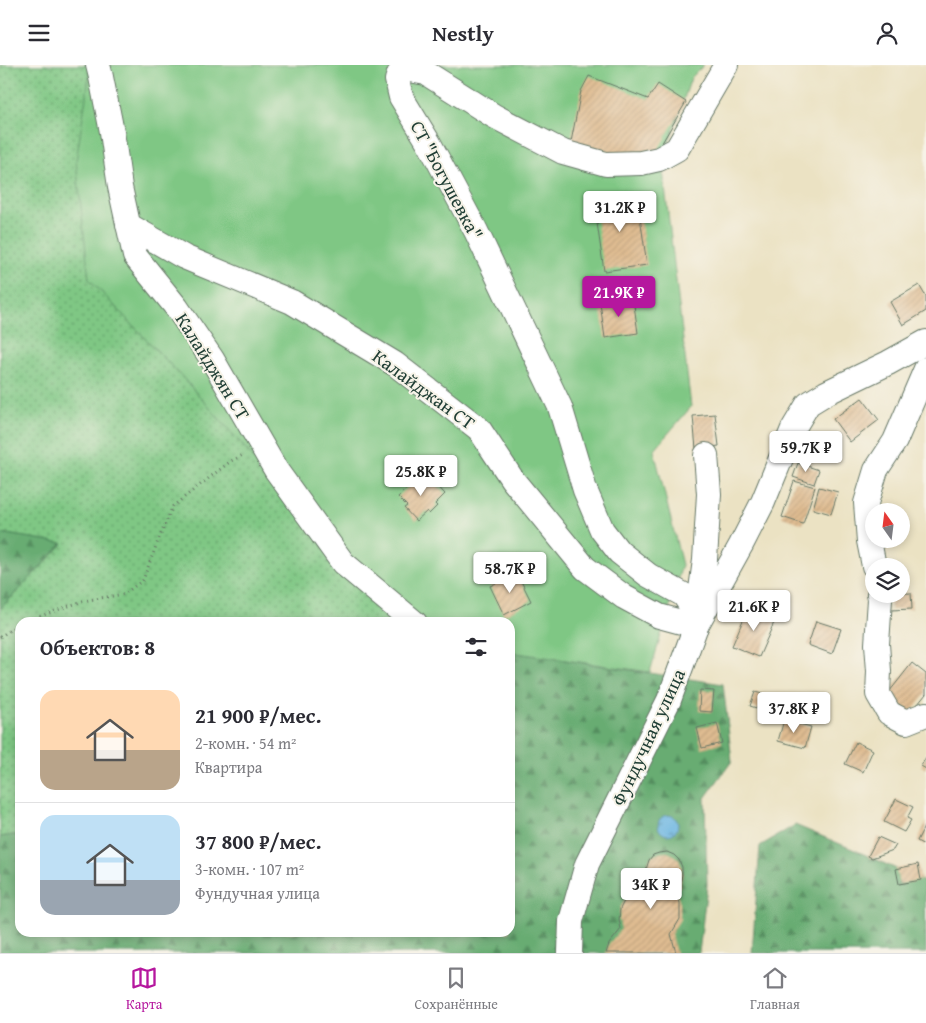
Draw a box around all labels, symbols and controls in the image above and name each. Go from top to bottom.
text: Nestly [432,17,494,49]
icon: menu [25,19,53,47]
icon: person [873,19,901,47]
street label: СТ "Богушевка" [404,115,490,245]
pin: 31.2K ₽ [574,191,666,233]
text: 31.2K ₽ [594,195,646,219]
pin: 21.9K ₽ [573,275,665,318]
text: 21.9K ₽ [593,280,645,304]
street label: Калайджян СТ [169,307,257,425]
street label: Калайджан СТ [367,342,481,436]
pin: 59.7K ₽ [760,431,852,473]
text: 59.7K ₽ [780,435,832,459]
pin: 25.8K ₽ [375,455,467,497]
text: 25.8K ₽ [395,459,447,483]
north arrow [865,503,910,547]
map controls [865,503,910,603]
pin: 58.7K ₽ [464,551,556,594]
text: 58.7K ₽ [484,556,536,580]
button: layers [865,558,910,603]
pin: 21.6K ₽ [708,589,800,632]
text: 21.6K ₽ [728,594,780,618]
text: Объектов: 8 [40,632,155,663]
icon: filters [462,633,490,661]
street label: Фундучная улица [604,664,692,810]
pin: 37.8K ₽ [748,691,840,734]
text: 37.8K ₽ [768,696,820,720]
text: 21 900 ₽/мес. [195,700,321,731]
icon: home [80,710,140,770]
text: 2-комн. · 54 m² [195,731,296,755]
text: Квартира [195,755,262,779]
text: 37 800 ₽/мес. [195,826,321,857]
icon: home [80,835,140,895]
text: 3-комн. · 107 m² [195,857,304,881]
pin: 34K ₽ [616,867,686,910]
text: 34K ₽ [632,872,670,896]
text: Фундучная улица [195,881,320,905]
tab: Карта [126,964,162,1014]
tab: Сохранённые [414,964,498,1014]
tab: Главная [750,964,800,1014]

